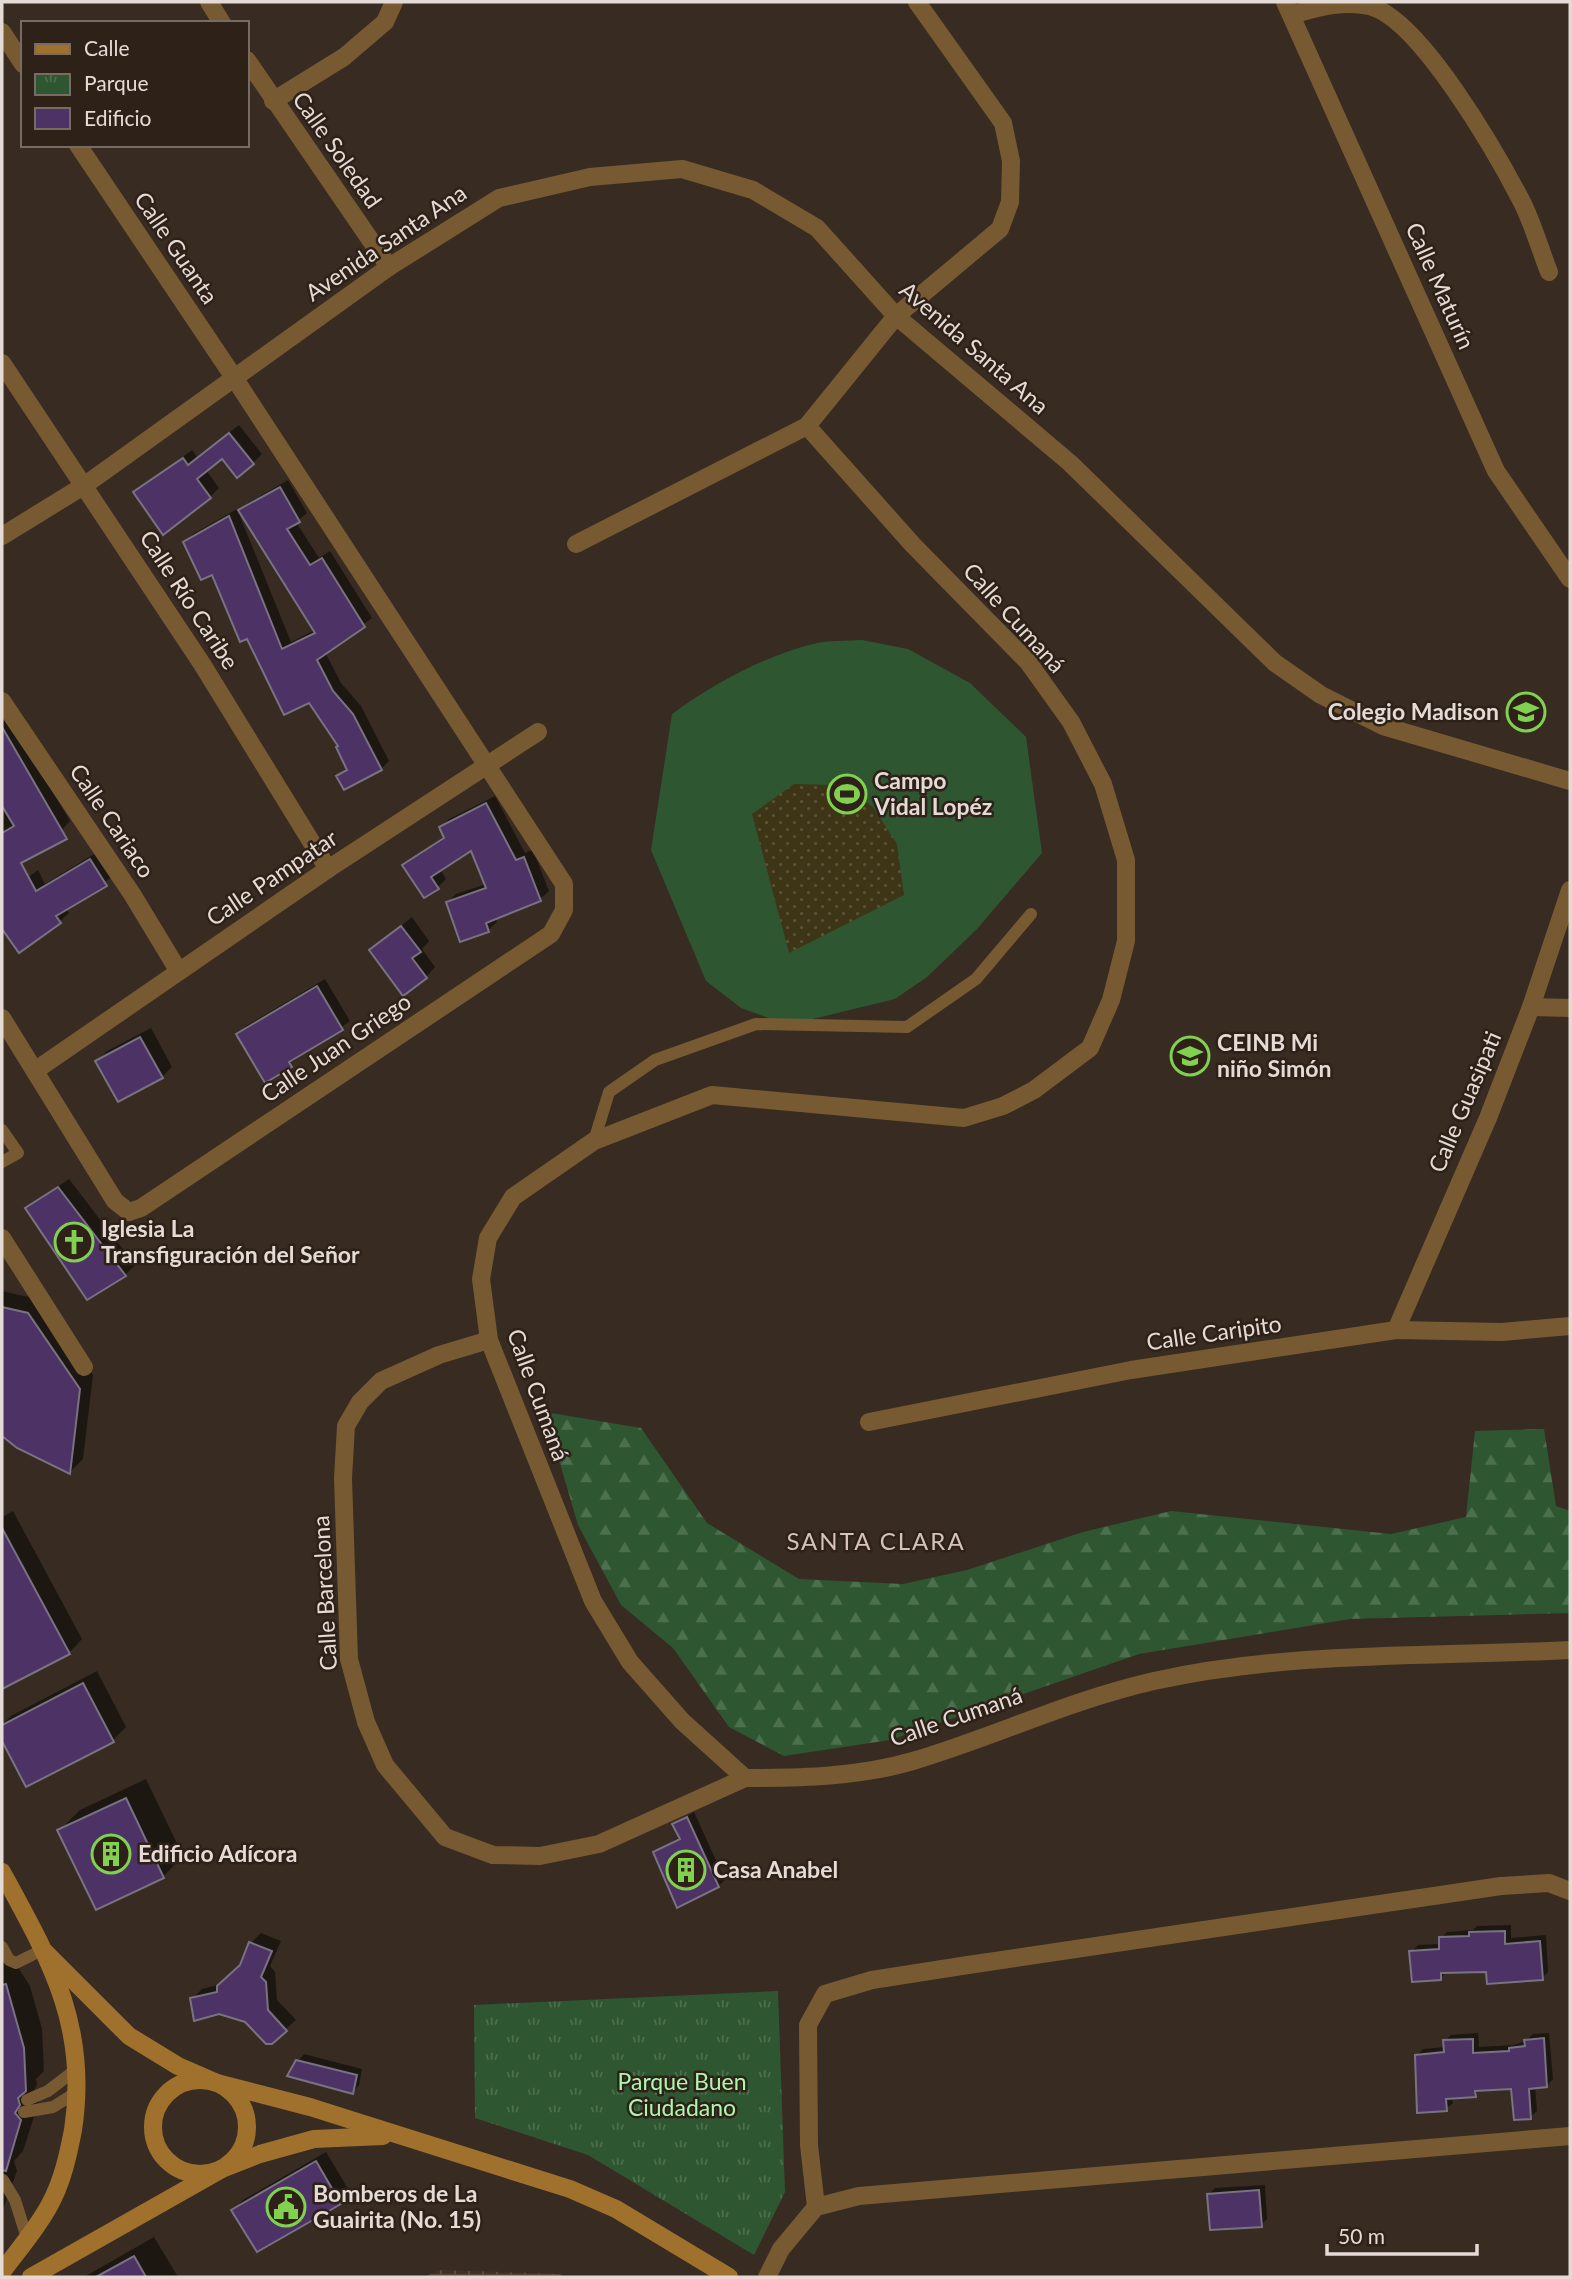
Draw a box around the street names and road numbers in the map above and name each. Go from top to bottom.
street label: Calle Soledad [287,86,388,213]
street label: Avenida Santa Ana [300,178,471,306]
street label: Calle Guanta [129,186,224,309]
street label: Calle Maturín [1401,218,1481,353]
street label: Avenida Santa Ana [895,275,1055,419]
street label: Calle Río Caribe [135,525,245,674]
street label: Calle Cumaná [958,557,1071,678]
street label: Calle Cariaco [64,758,161,883]
street label: Calle Pampatar [201,823,343,931]
street label: Calle Juan Griego [255,987,416,1108]
street label: Calle Guasipati [1422,1027,1506,1176]
street label: Calle Caripito [1145,1309,1283,1355]
street label: Calle Cumaná [502,1325,576,1464]
street label: Calle Barcelona [306,1515,342,1671]
street label: Calle Cumaná [886,1680,1026,1752]

